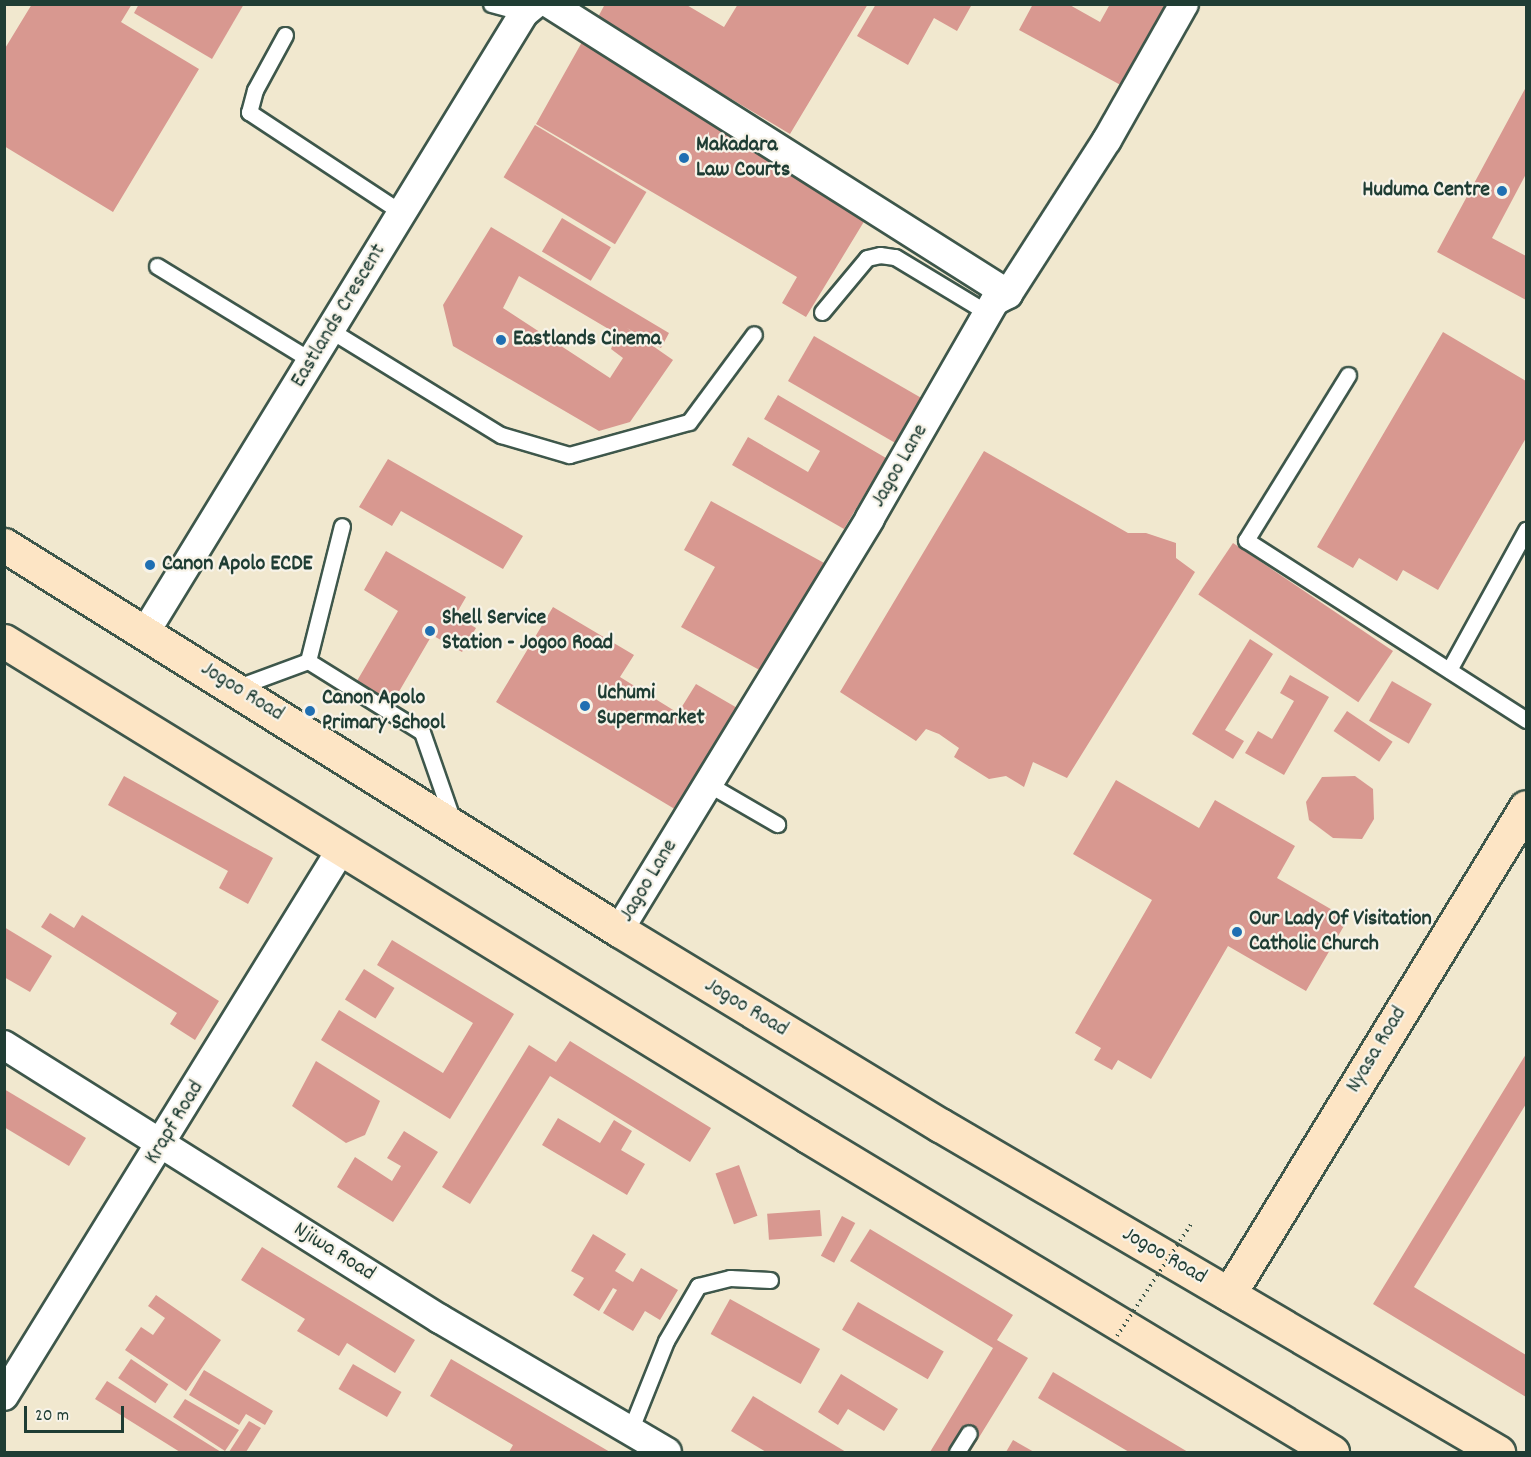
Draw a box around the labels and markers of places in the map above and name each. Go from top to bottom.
place label: Makadara Law Courts [696,132,790,184]
marker: Makadara Law Courts [677,151,691,165]
place label: Huduma Centre [1362,178,1490,204]
marker: Huduma Centre [1495,184,1509,198]
place label: Eastlands Cinema [513,327,661,353]
marker: Eastlands Cinema [494,333,508,347]
place label: Canon Apolo ECDE [162,552,313,578]
marker: Canon Apolo ECDE [143,558,157,572]
place label: Shell Service Station - Jogoo Road [442,605,613,656]
marker: Shell Service Station - Jogoo Road [423,624,437,638]
place label: Uchumi Supermarket [597,680,705,732]
place label: Canon Apolo Primary School [322,685,445,736]
marker: Uchumi Supermarket [578,699,592,713]
marker: Canon Apolo Primary School [303,704,317,718]
place label: Our Lady Of Visitation Catholic Church [1249,906,1432,957]
marker: Our Lady Of Visitation Catholic Church [1230,925,1244,939]

